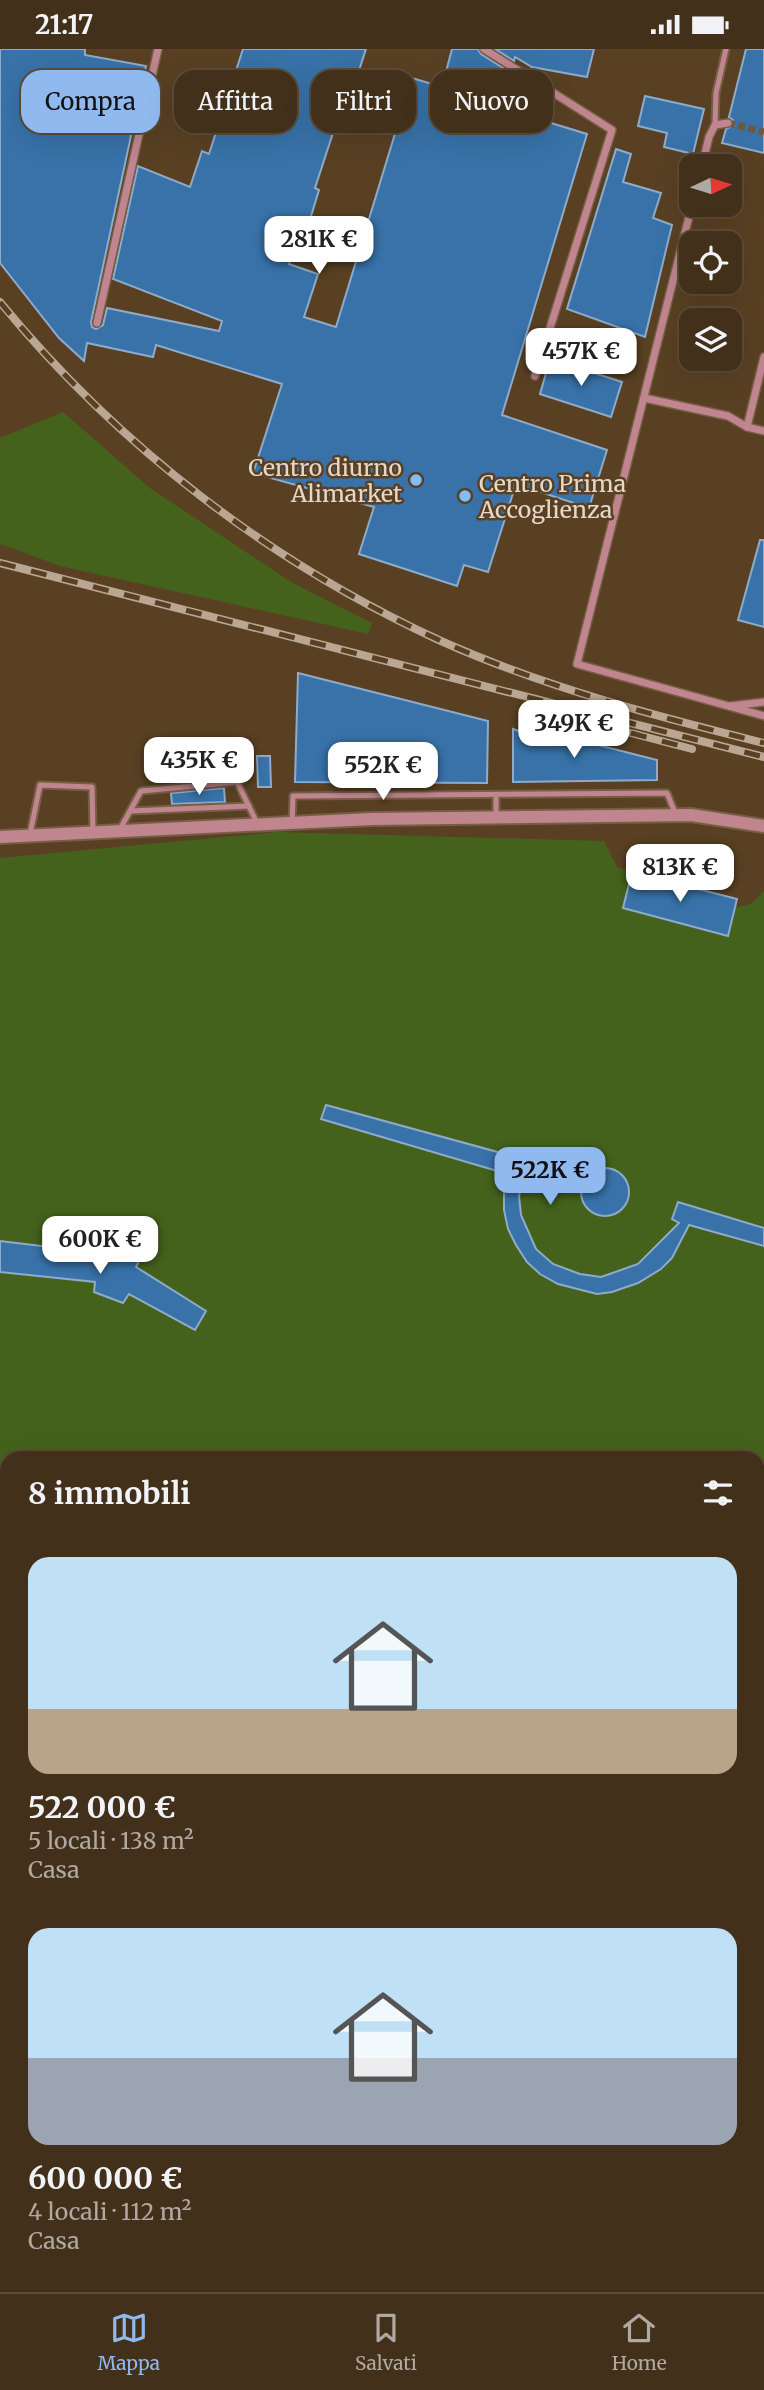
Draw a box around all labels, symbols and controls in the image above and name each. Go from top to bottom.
text: 21:17 [35,8,93,41]
chip: Compra [21,70,160,133]
chip: Affitta [174,70,297,133]
chip: Filtri [311,70,416,133]
chip: Nuovo [430,70,553,133]
north arrow [679,154,742,217]
map controls [679,154,742,371]
pin: 281K € [262,217,376,276]
text: 281K € [280,224,358,253]
button: locate [679,231,742,294]
button: layers [679,308,742,371]
pin: 457K € [524,329,638,388]
text: 457K € [542,336,620,365]
place label: Centro diurno Alimarket [248,453,402,508]
place label: Centro Prima Accoglienza [478,469,626,524]
marker: Centro diurno Alimarket [408,472,424,488]
marker: Centro Prima Accoglienza [457,488,473,504]
pin: 349K € [517,701,631,760]
text: 349K € [534,708,614,737]
pin: 435K € [142,737,256,797]
pin: 552K € [326,743,440,802]
text: 435K € [160,745,238,774]
text: 552K € [344,750,422,779]
pin: 813K € [623,845,737,904]
text: 813K € [642,852,718,881]
pin: 522K € [493,1147,607,1207]
text: 522K € [510,1155,590,1184]
pin: 600K € [43,1217,157,1276]
text: 600K € [58,1224,142,1253]
text: 8 immobili [28,1474,191,1512]
icon: filters [699,1474,737,1512]
icon: home [320,1603,446,1729]
text: 522 000 € [28,1788,176,1826]
text: 5 locali · 138 m² [28,1826,194,1855]
text: Casa [28,1855,80,1884]
icon: home [320,1974,446,2100]
text: 600 000 € [28,2159,183,2197]
text: 4 locali · 112 m² [28,2197,191,2226]
text: Casa [28,2226,80,2255]
tab: Mappa [97,2309,160,2375]
tab: Salvati [355,2309,417,2375]
tab: Home [612,2309,667,2375]

